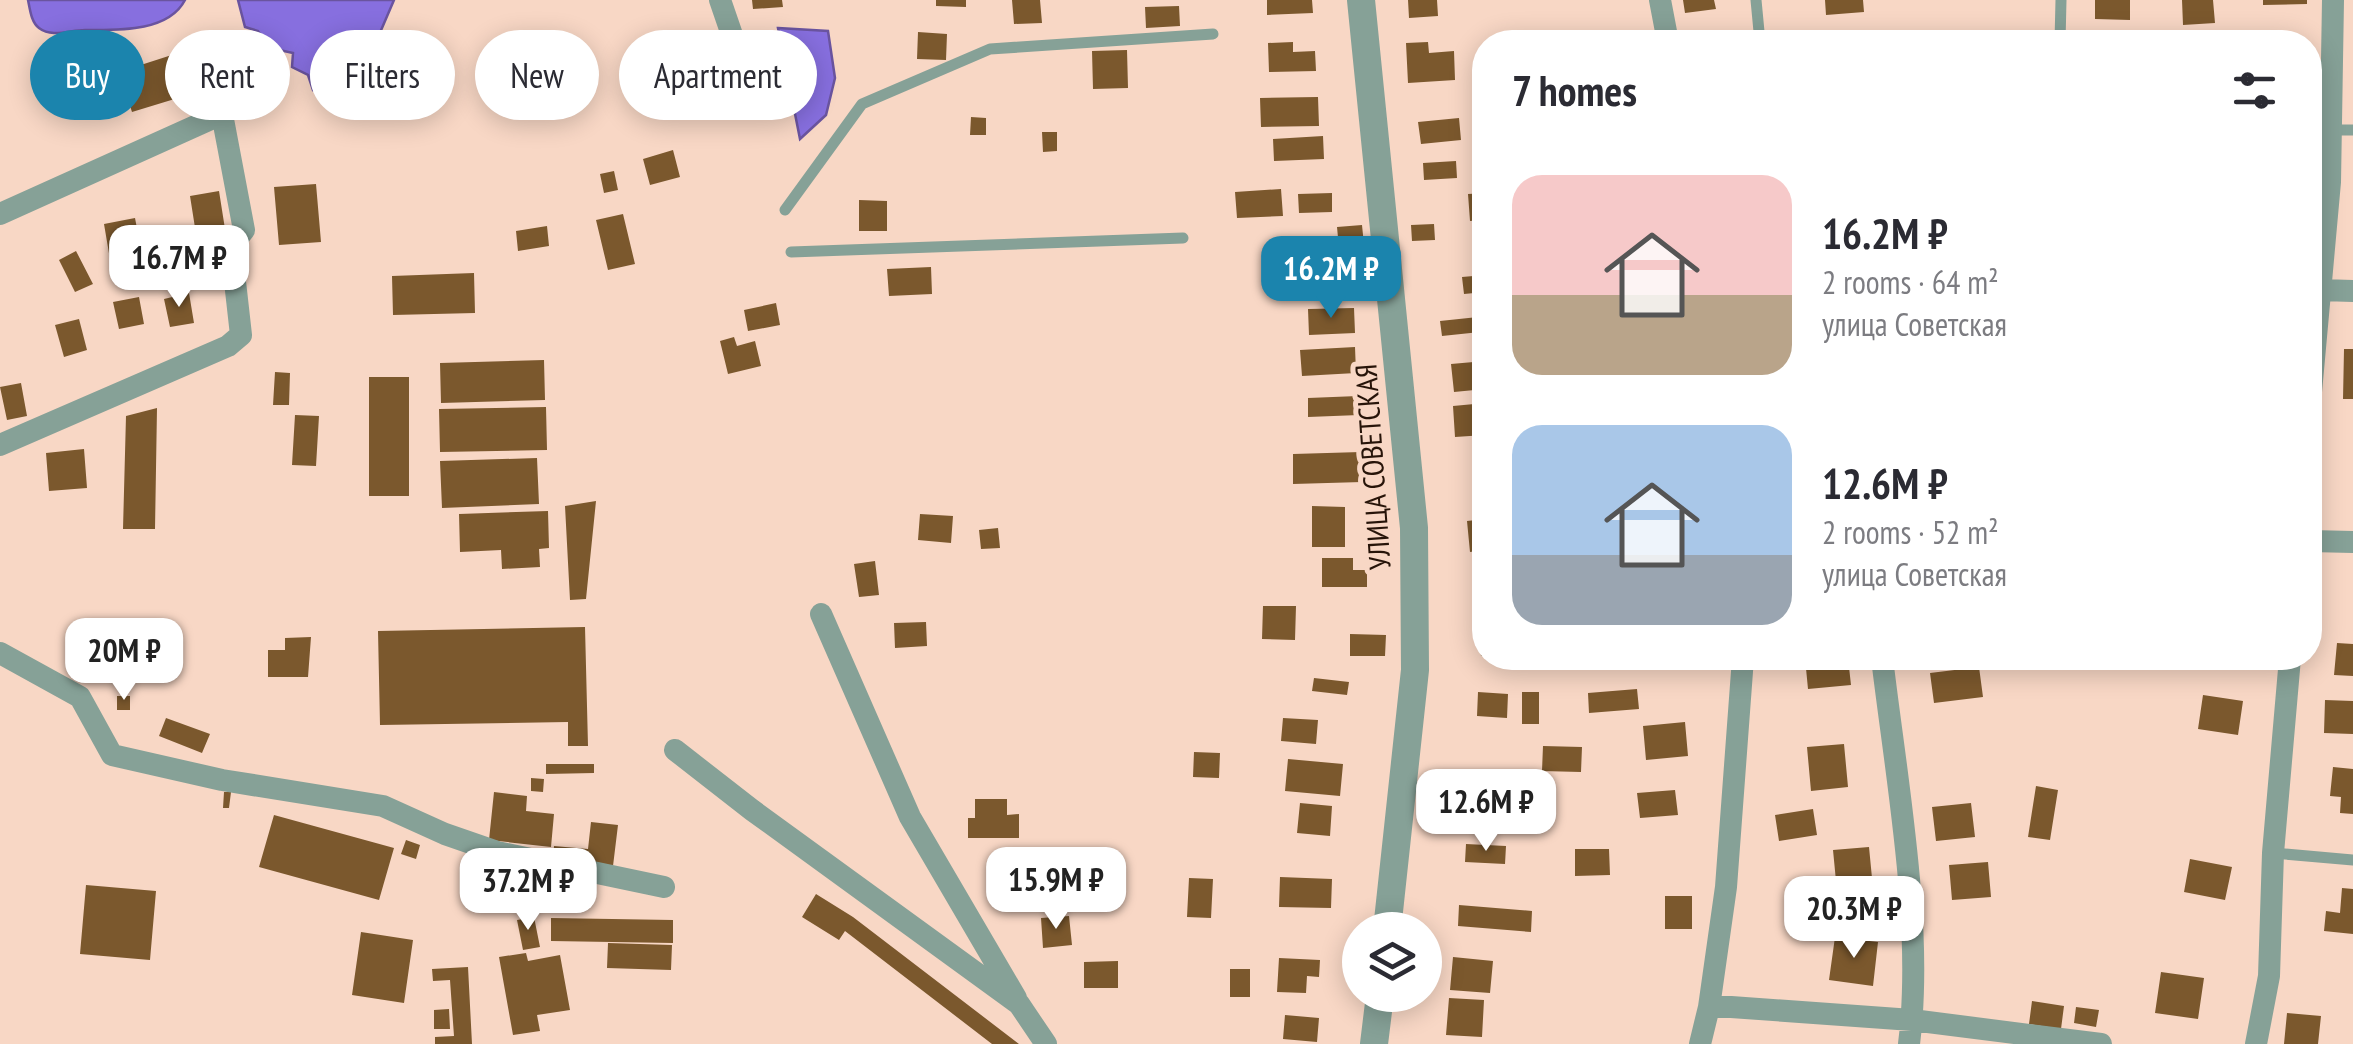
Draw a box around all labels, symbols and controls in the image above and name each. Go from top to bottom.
chip: Buy [30,30,145,120]
chip: Rent [165,30,290,120]
chip: Filters [310,30,455,120]
chip: New [475,30,599,120]
chip: Apartment [619,30,817,120]
text: 7 homes [1512,63,1637,118]
icon: filters [2227,63,2282,118]
text: 16.2M ₽ [1822,206,1948,261]
icon: home [1592,215,1712,335]
pin: 16.7M ₽ [87,225,271,310]
text: 16.7M ₽ [131,236,227,278]
pin: 16.2M ₽ [1239,236,1423,321]
text: 16.2M ₽ [1283,247,1379,289]
text: 2 rooms · 64 m² [1822,261,1999,303]
text: улица Советская [1822,303,2007,345]
street label: УЛИЦА СОВЕТСКАЯ [1345,363,1399,571]
text: 12.6M ₽ [1822,456,1948,511]
icon: home [1592,465,1712,585]
text: 2 rooms · 52 m² [1822,511,1999,553]
text: улица Советская [1822,553,2007,595]
pin: 20M ₽ [54,618,194,703]
text: 20M ₽ [87,629,161,671]
pin: 12.6M ₽ [1394,769,1578,854]
text: 12.6M ₽ [1438,780,1534,822]
pin: 15.9M ₽ [964,847,1148,932]
pin: 37.2M ₽ [436,848,620,933]
text: 15.9M ₽ [1008,858,1104,900]
text: 37.2M ₽ [482,859,574,901]
pin: 20.3M ₽ [1762,876,1946,961]
text: 20.3M ₽ [1806,887,1902,929]
map controls [1342,912,1442,1012]
button: layers [1342,912,1442,1012]

